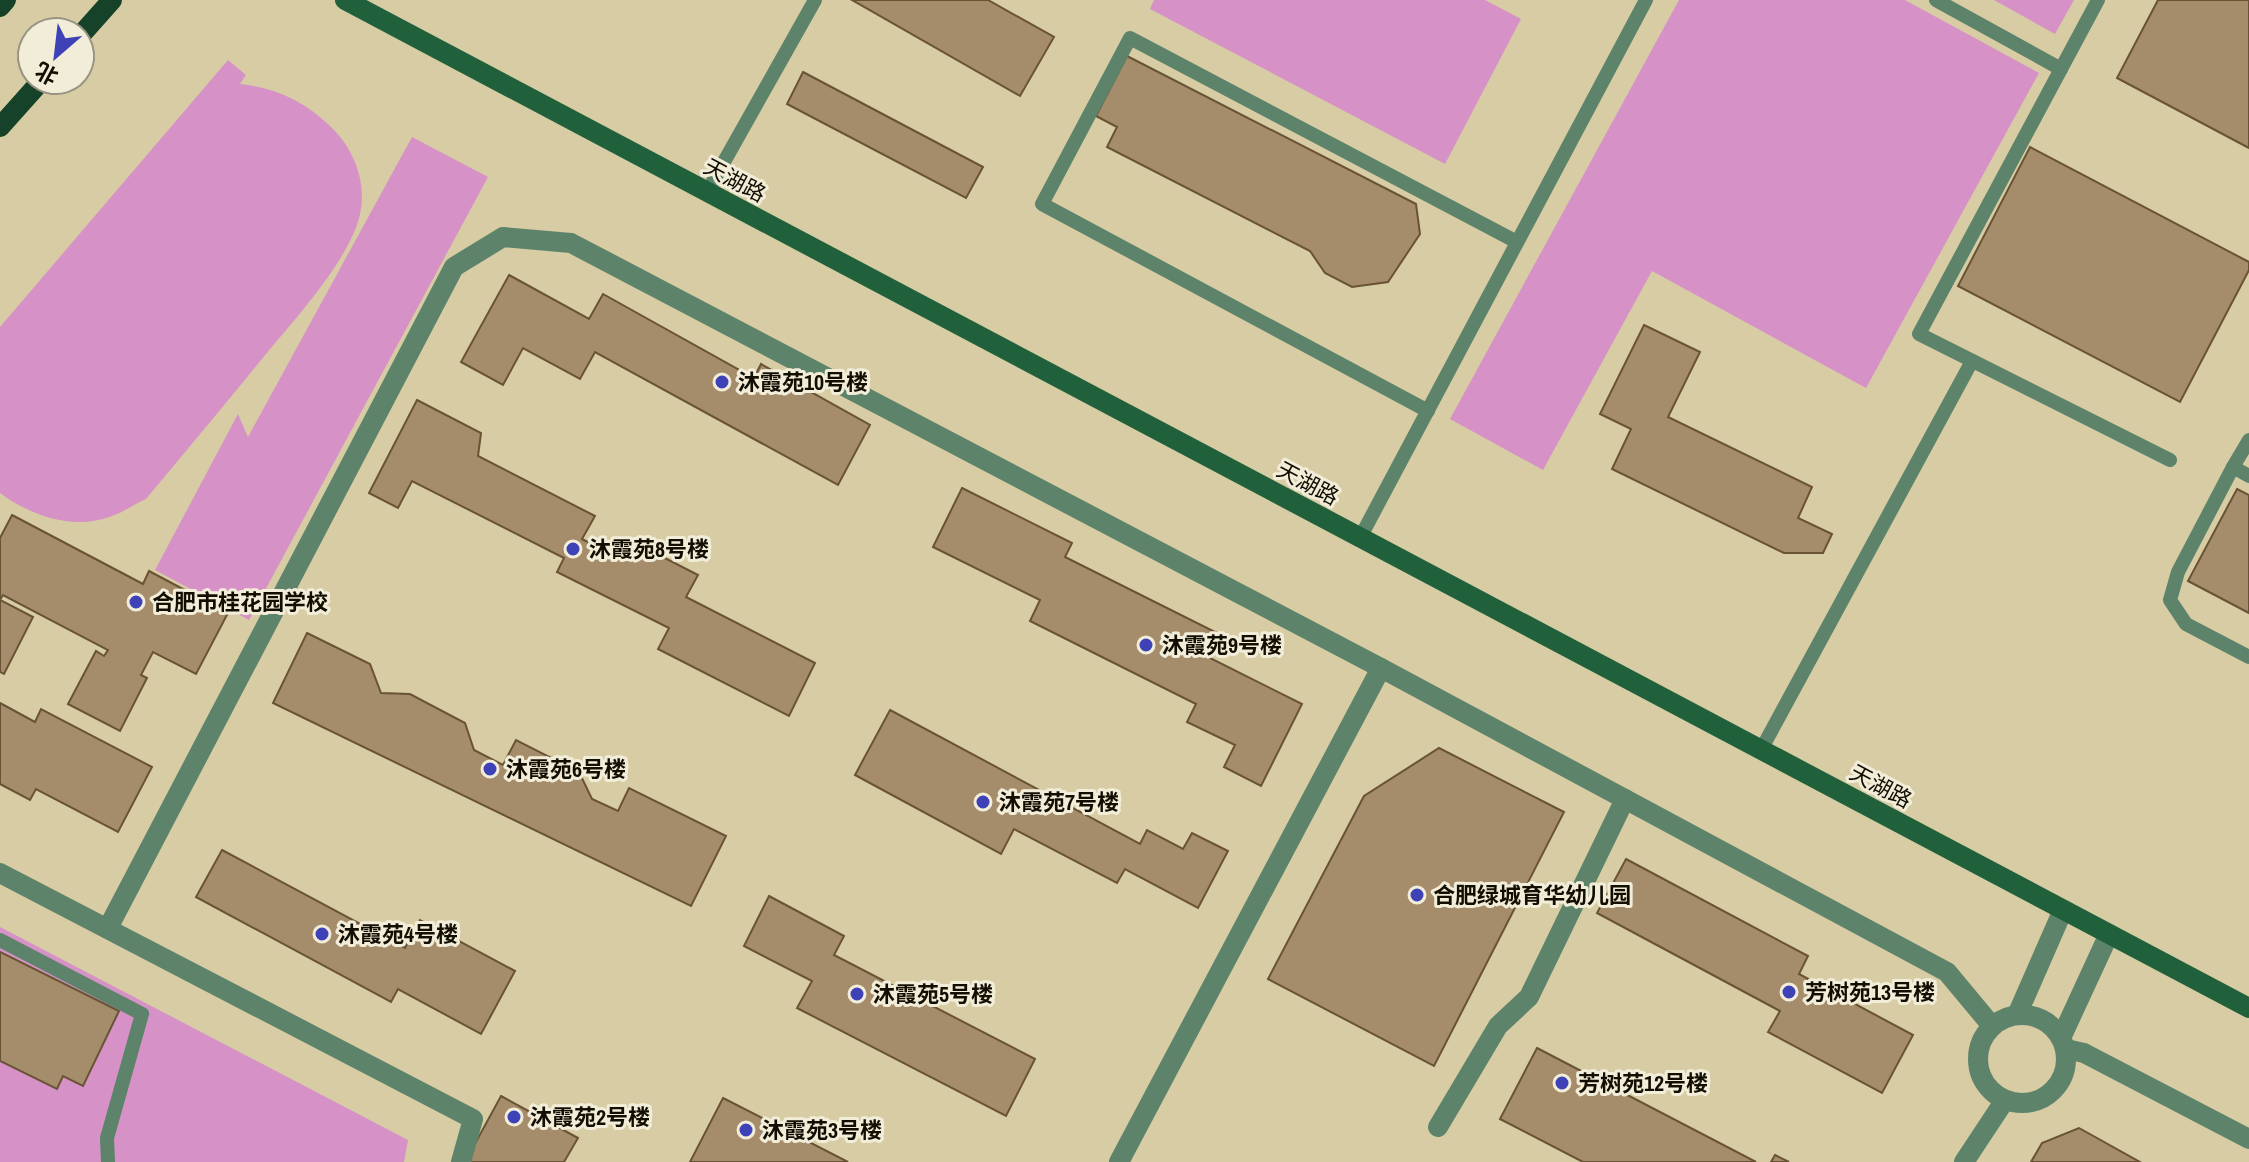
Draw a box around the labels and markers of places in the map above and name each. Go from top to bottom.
place label: 沐霞苑10号楼 [738,367,868,397]
marker: 沐霞苑10号楼 [713,373,731,391]
place label: 沐霞苑8号楼 [589,534,709,564]
marker: 沐霞苑8号楼 [564,540,582,558]
place label: 合肥市桂花园学校 [152,587,328,617]
marker: 合肥市桂花园学校 [127,593,145,611]
place label: 沐霞苑9号楼 [1162,630,1282,660]
marker: 沐霞苑9号楼 [1137,636,1155,654]
place label: 沐霞苑6号楼 [506,754,626,784]
marker: 沐霞苑6号楼 [481,760,499,778]
place label: 沐霞苑7号楼 [999,787,1119,817]
marker: 沐霞苑7号楼 [974,793,992,811]
place label: 合肥绿城育华幼儿园 [1433,880,1631,910]
marker: 合肥绿城育华幼儿园 [1408,886,1426,904]
place label: 沐霞苑4号楼 [338,919,458,949]
marker: 沐霞苑4号楼 [313,925,331,943]
place label: 芳树苑13号楼 [1805,977,1935,1007]
place label: 沐霞苑5号楼 [873,979,993,1009]
marker: 芳树苑13号楼 [1780,983,1798,1001]
marker: 沐霞苑5号楼 [848,985,866,1003]
place label: 芳树苑12号楼 [1578,1068,1708,1098]
marker: 芳树苑12号楼 [1553,1074,1571,1092]
place label: 沐霞苑2号楼 [530,1102,650,1132]
marker: 沐霞苑2号楼 [505,1108,523,1126]
place label: 沐霞苑3号楼 [762,1115,882,1145]
marker: 沐霞苑3号楼 [737,1121,755,1139]

